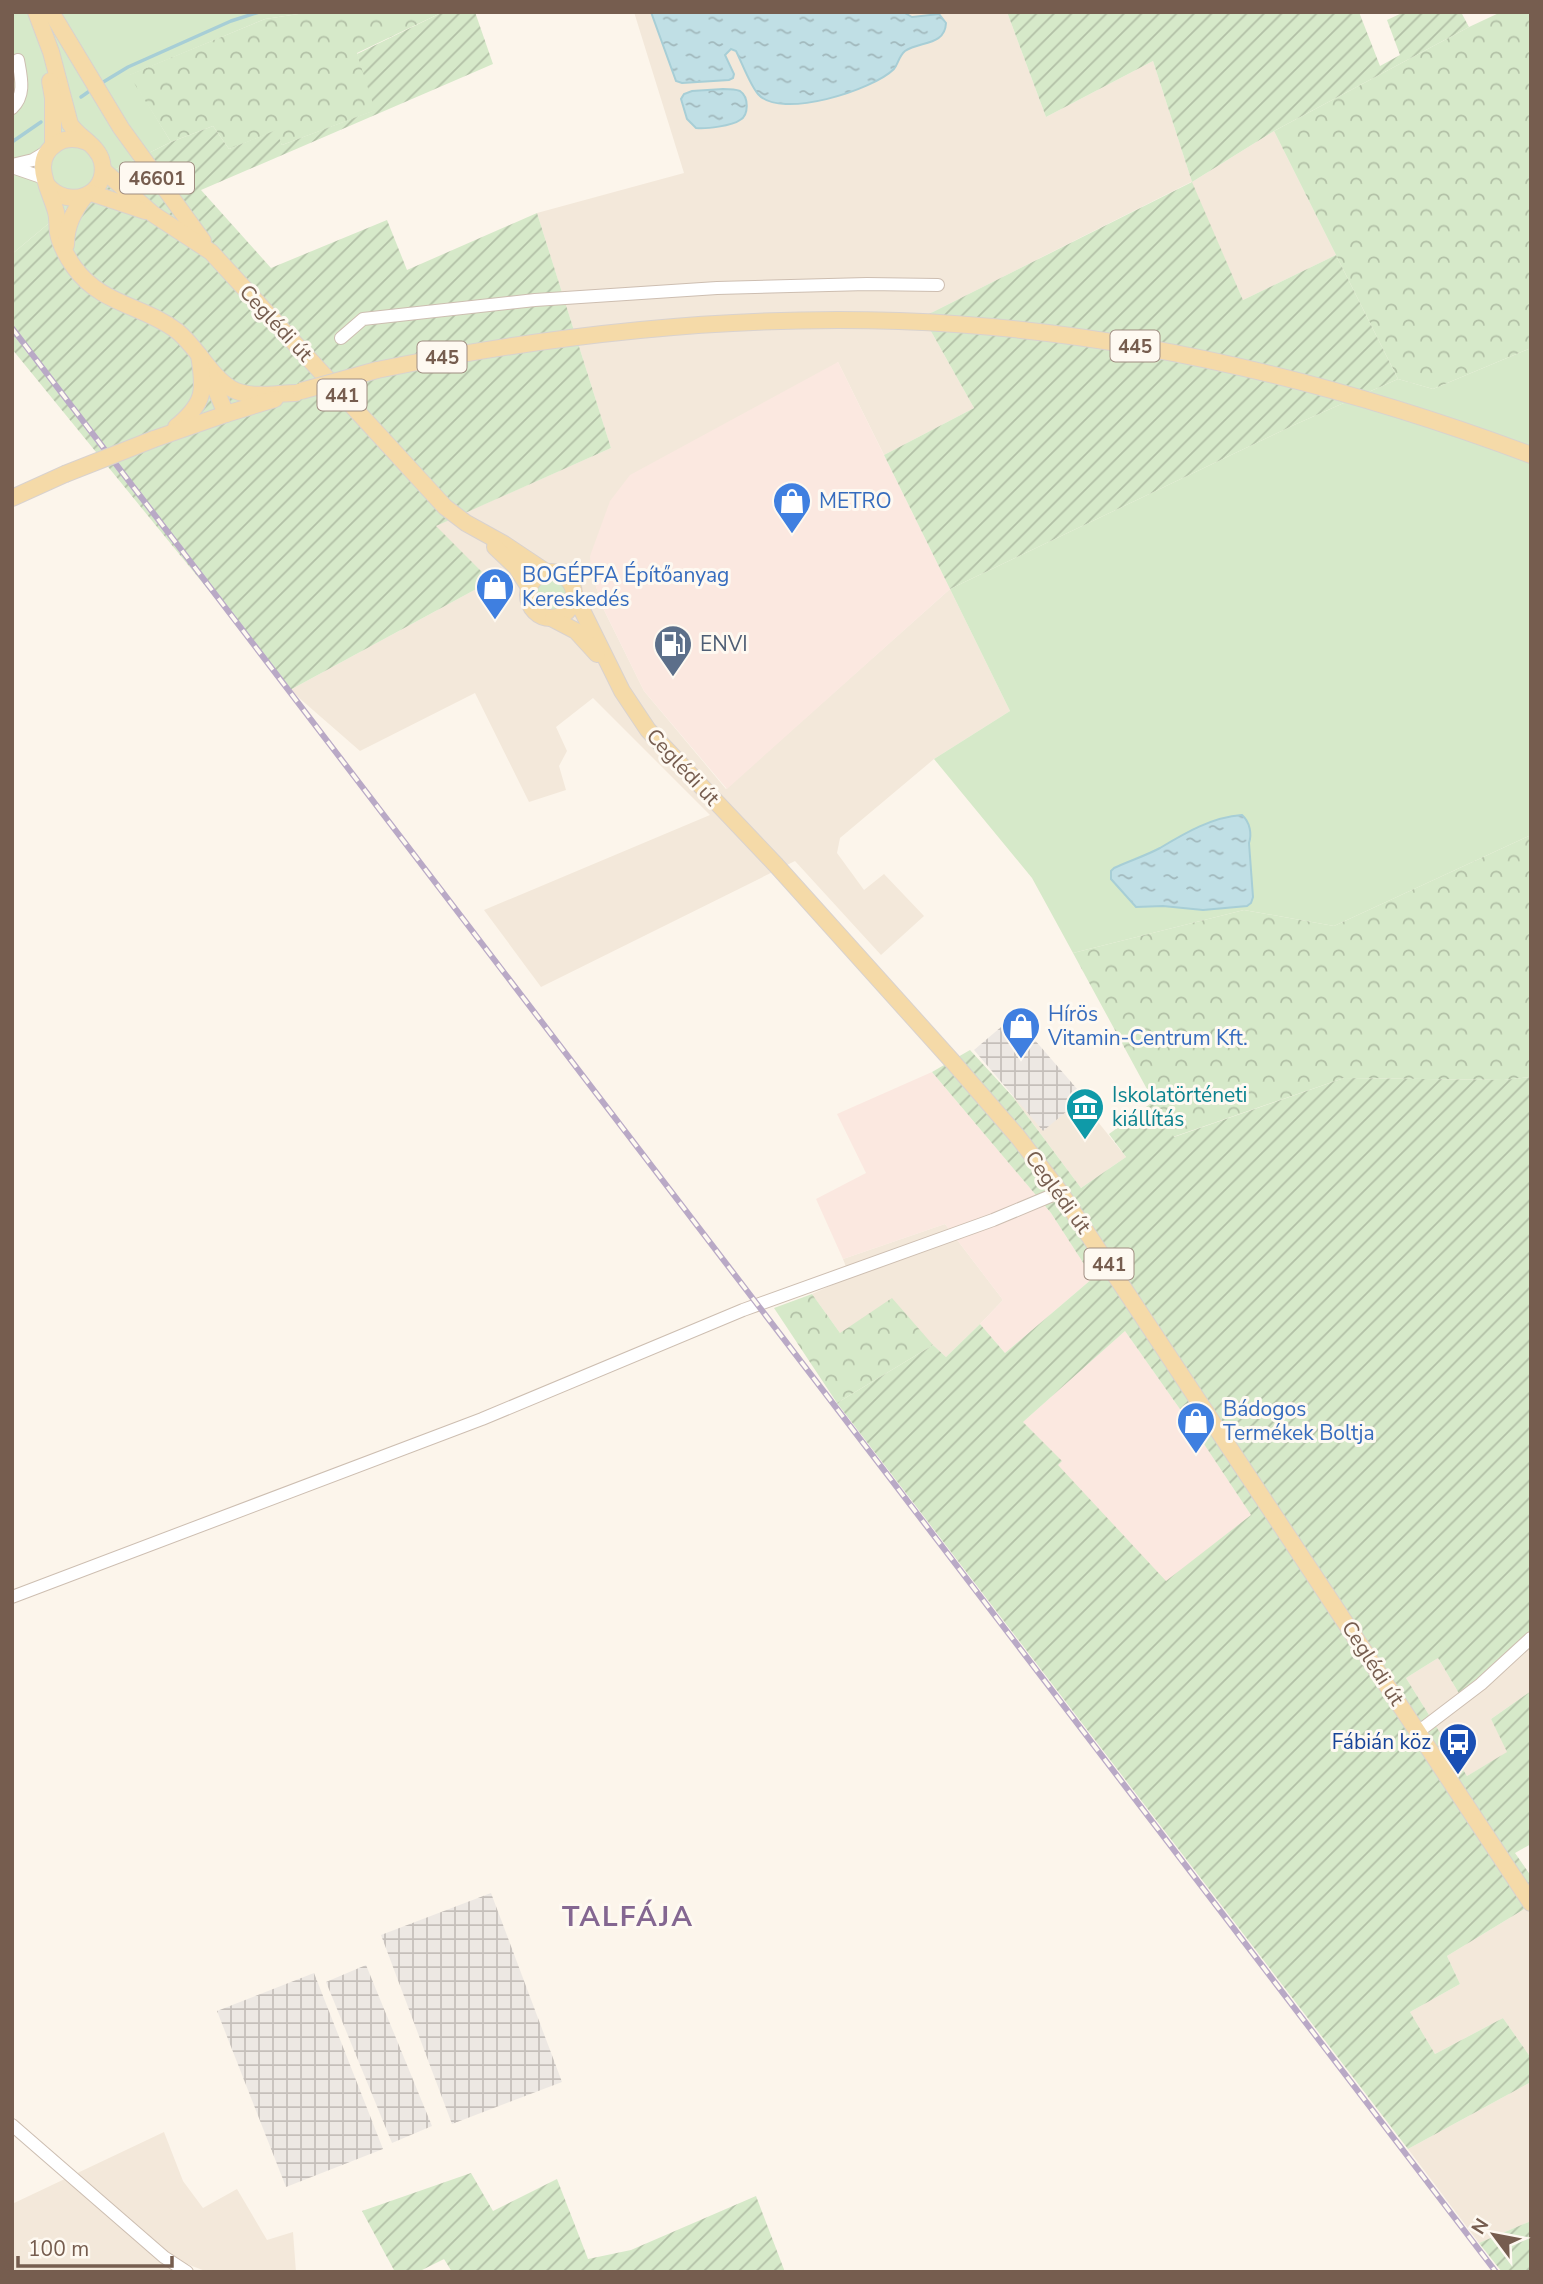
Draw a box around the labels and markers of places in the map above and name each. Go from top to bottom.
shop icon: METRO [771,480,813,535]
place label: METRO [819,487,892,515]
place label: BOGÉPFA Építőanyag Kereskedés [522,561,729,613]
shop icon: BOGÉPFA Építőanyag Kereskedés [474,566,516,621]
fuel station icon: ENVI [652,623,694,678]
place label: ENVI [700,630,748,658]
place label: Hírös Vitamin-Centrum Kft. [1047,1000,1248,1052]
shop icon: Hírös Vitamin-Centrum Kft. [1000,1005,1042,1060]
place label: Iskolatörténeti kiállítás [1112,1081,1247,1133]
museum icon: Iskolatörténeti kiállítás [1064,1086,1106,1141]
place label: Bádogos Termékek Boltja [1223,1395,1375,1447]
shop icon: Bádogos Termékek Boltja [1175,1400,1217,1455]
bus stop icon: Fábián köz [1437,1721,1479,1776]
place label: Fábián köz [1332,1728,1431,1756]

